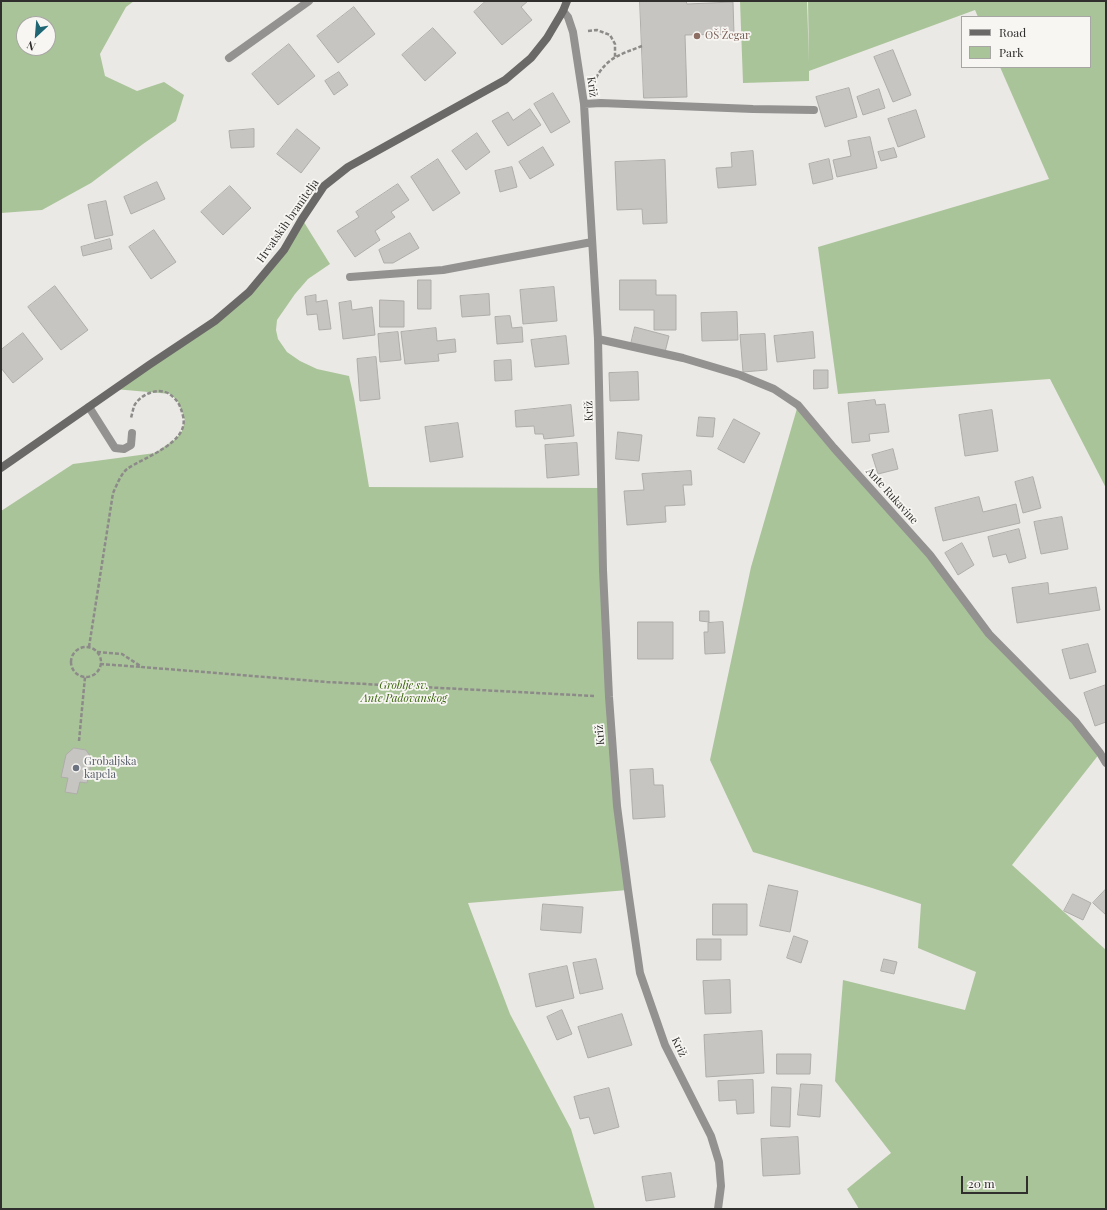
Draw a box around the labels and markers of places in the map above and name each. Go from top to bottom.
place label: OŠ Žegar [705,29,750,43]
marker: OŠ Žegar [692,31,702,41]
place label: Grobaljska kapela [84,755,137,781]
marker: Grobaljska kapela [71,763,81,773]

